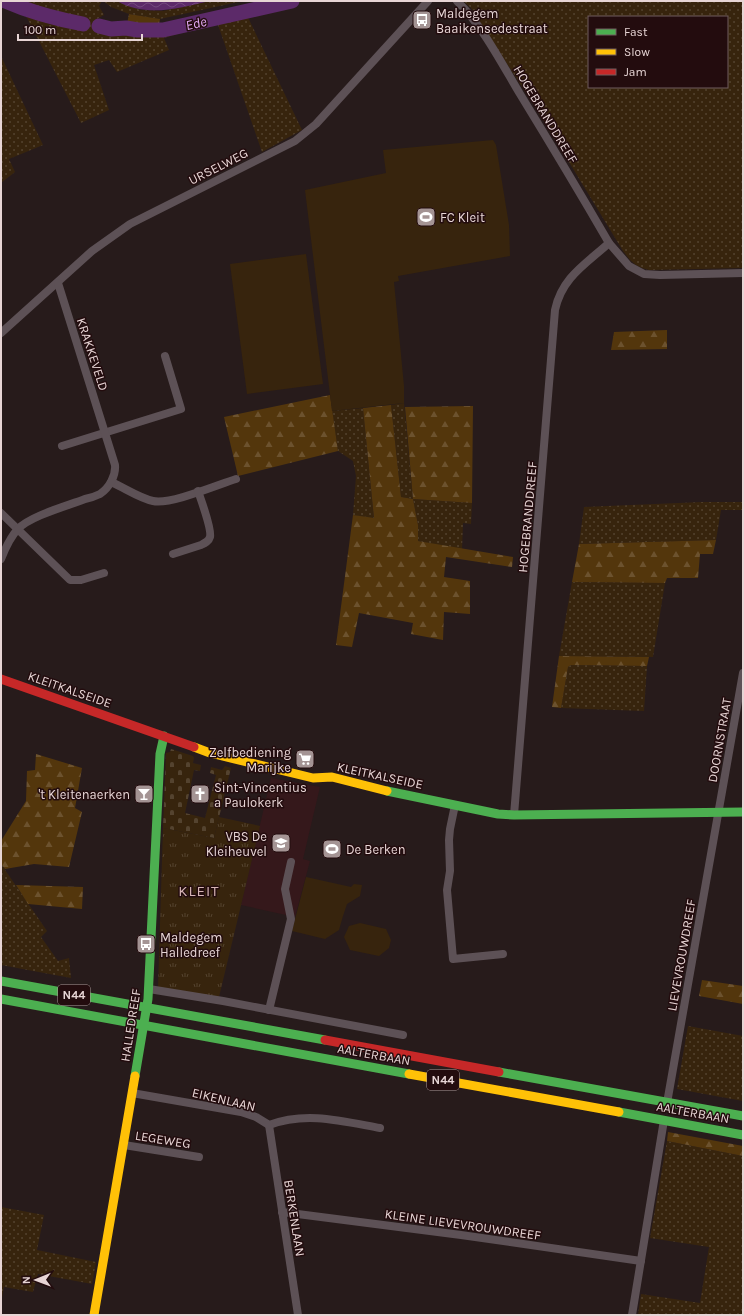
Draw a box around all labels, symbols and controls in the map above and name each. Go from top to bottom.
place label: Maldegem Baaikensedestraat [436,6,548,36]
bus stop icon: Maldegem Baaikensedestraat [411,9,433,31]
water label: Ede [184,13,209,34]
scale bar [18,16,142,42]
legend [588,16,728,88]
text: 100 m [24,23,56,37]
text: Fast [624,25,648,39]
text: Slow [624,45,650,59]
street label: HOGEBRANDDREEF [510,63,581,166]
text: Jam [624,65,647,79]
street label: URSELWEG [186,145,250,188]
sports icon: FC Kleit [415,206,437,228]
place label: FC Kleit [440,210,485,225]
street label: KRAKKEVELD [74,316,111,392]
street label: HOGEBRANDDREEF [515,461,540,573]
street label: KLEITKALSEIDE [26,668,114,711]
street label: DOORNSTRAAT [705,696,734,783]
place label: Zelfbediening Marijke [209,745,292,775]
supermarket icon: Zelfbediening Marijke [294,748,316,770]
street label: KLEITKALSEIDE [336,759,424,792]
place label: Sint-Vincentius a Paulokerk [214,780,307,810]
bar icon: 't Kleitenaerken [133,783,155,805]
church icon: Sint-Vincentius a Paulokerk [189,783,211,805]
place label: 't Kleitenaerken [38,787,130,802]
place label: VBS De Kleiheuvel [206,829,267,859]
school or university icon: VBS De Kleiheuvel [270,832,292,854]
sports icon: De Berken [321,838,343,860]
place label: De Berken [346,842,406,857]
district label: KLEIT [178,882,220,900]
street label: LIEVEVROUWDREEF [664,898,699,1012]
place label: Maldegem Halledreef [160,930,222,960]
bus stop icon: Maldegem Halledreef [135,933,157,955]
road number: N44 [58,985,90,1005]
street label: HALLEDREEF [117,987,144,1063]
street label: AALTERBAAN [336,1041,412,1068]
road number: N44 [427,1070,459,1090]
street label: EIKENLAAN [191,1085,257,1114]
street label: AALTERBAAN [655,1099,731,1126]
street label: LEGEWEG [134,1128,192,1151]
street label: BERKENLAAN [281,1179,308,1257]
street label: KLEINE LIEVEVROUWDREEF [384,1206,542,1243]
north arrow [16,1260,56,1300]
text: N [20,1276,33,1284]

